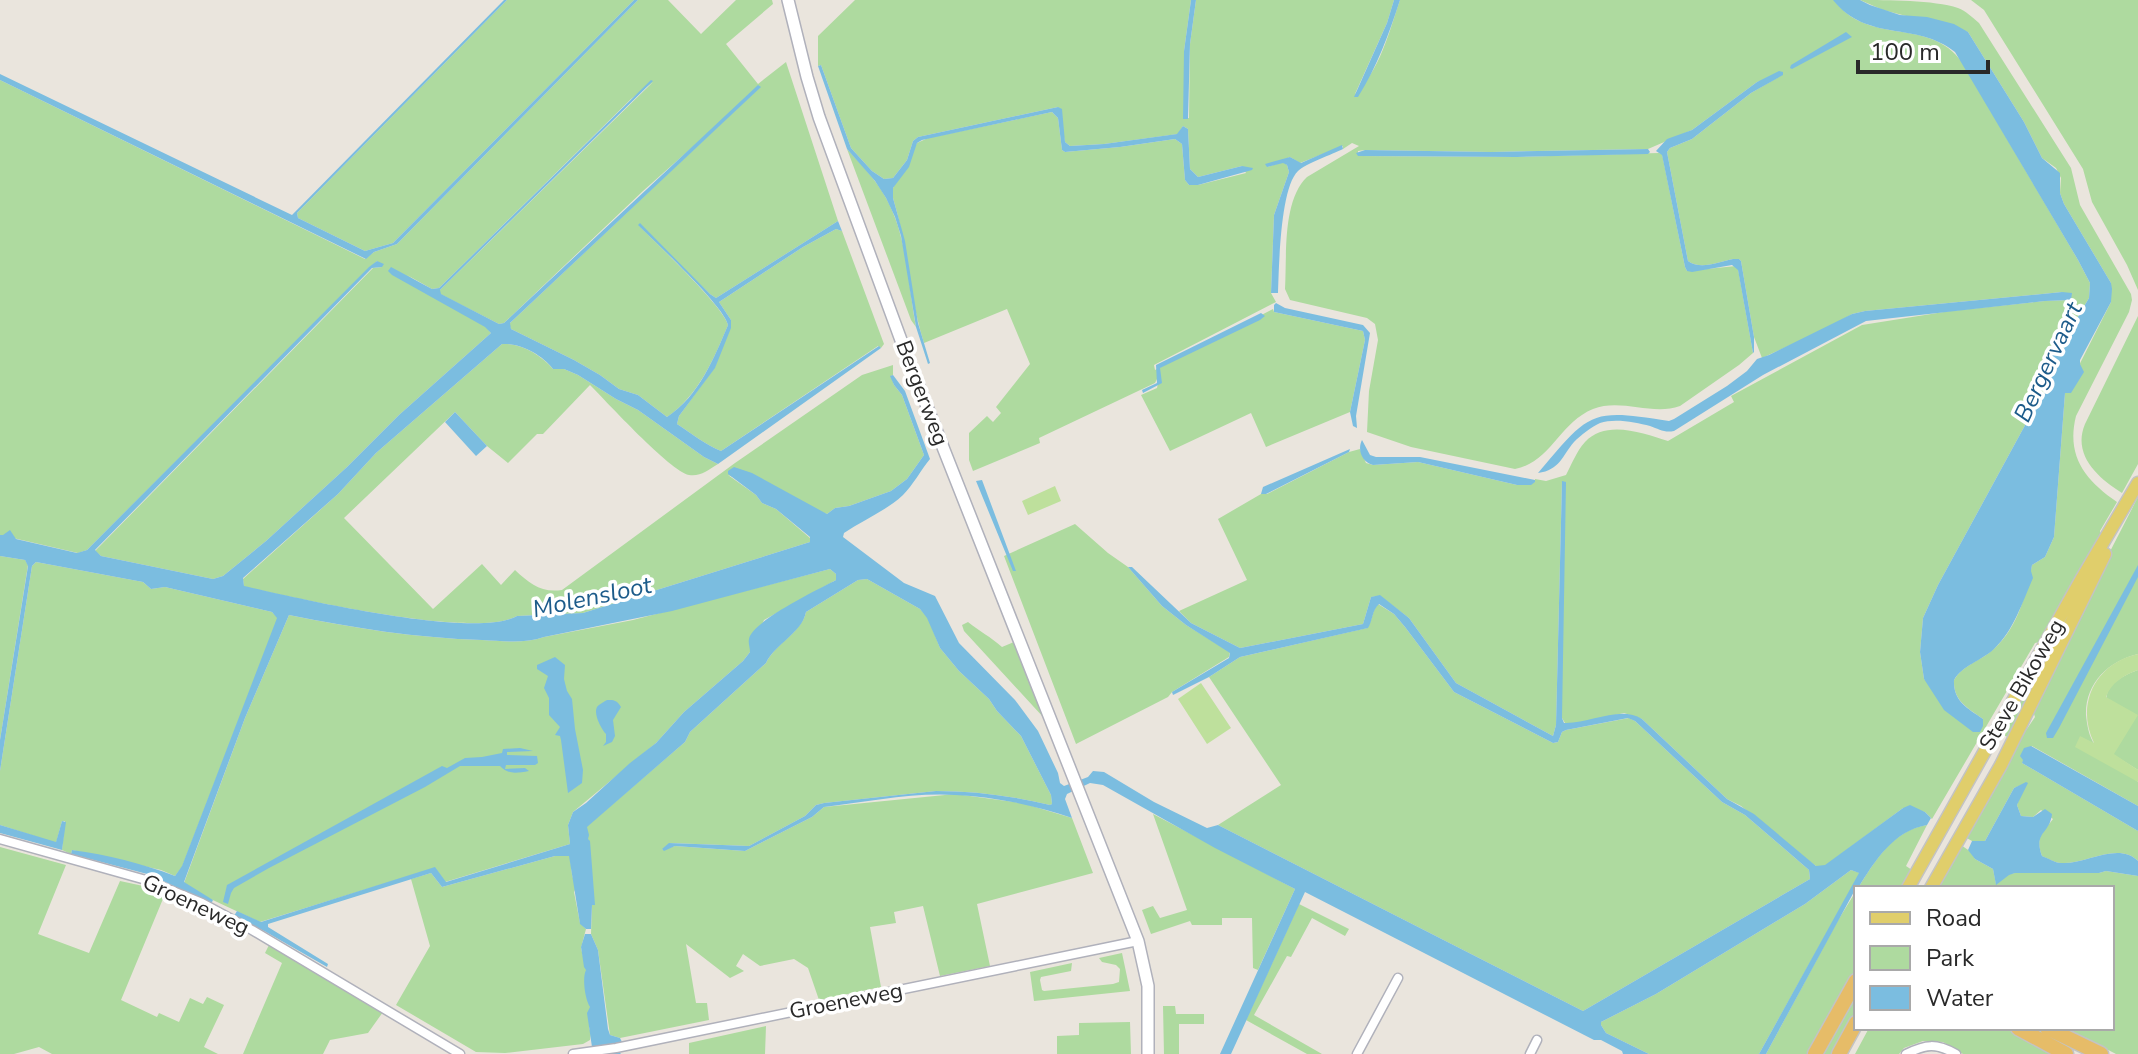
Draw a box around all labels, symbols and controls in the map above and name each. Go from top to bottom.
scale bar [1858,24,1988,74]
text: 100 m [1870,36,1940,68]
water label: Bergervaart [2006,296,2090,427]
street label: Bergerweg [888,336,956,450]
water label: Molensloot [530,569,655,625]
street label: Steve Bikoweg [1972,614,2072,756]
street label: Groeneweg [138,867,254,943]
legend [1854,886,2114,1030]
text: Road [1926,902,1982,934]
text: Park [1926,942,1975,974]
street label: Groeneweg [787,975,905,1027]
text: Water [1926,982,1994,1014]

